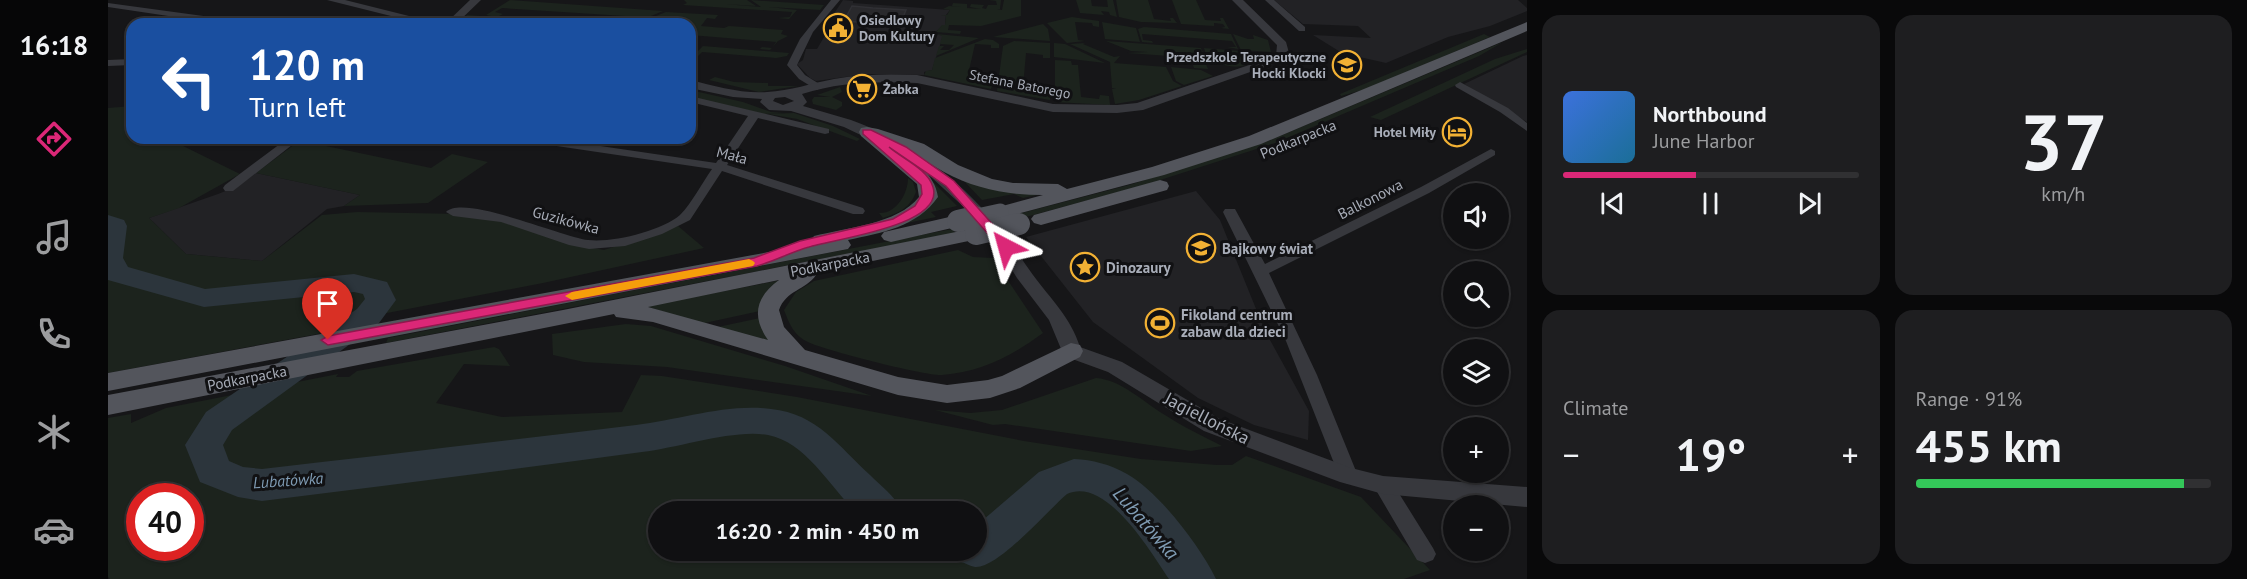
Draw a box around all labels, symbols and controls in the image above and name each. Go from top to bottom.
place label: Osiedlowy Dom Kultury [859,11,935,45]
public building icon: Osiedlowy Dom Kultury [822,12,854,44]
text: 16:18 [20,28,88,62]
text: 120 m [249,37,365,92]
icon: left [150,42,228,120]
place label: Przedszkole Terapeutyczne Hocki Klocki [1166,48,1326,82]
school or university icon: Przedszkole Terapeutyczne Hocki Klocki [1331,49,1363,81]
street label: Stefana Batorego [968,65,1072,103]
supermarket icon: Żabka [846,73,878,105]
place label: Żabka [883,80,919,98]
text: Turn left [249,90,346,124]
text: 37 [2019,91,2107,192]
text: Northbound [1653,100,1767,128]
street label: Podkarpacka [1257,115,1339,163]
hotel icon: Hotel Miły [1441,116,1473,148]
icon: directions [33,118,75,160]
place label: Hotel Miły [1374,123,1436,141]
text: June Harbor [1653,128,1755,154]
street label: Mała [715,142,749,168]
street label: Balkonowa [1334,175,1406,223]
text: km/h [2041,181,2085,207]
map controls [1443,183,1509,561]
button: sound [1443,183,1509,249]
icon: previous [1596,187,1629,220]
icon: pause [1694,187,1727,220]
icon: next [1793,187,1826,220]
street label: Guzikówka [530,202,602,238]
position arrow [974,215,1038,279]
icon: music [33,216,75,258]
school or university icon: Bajkowy świat [1185,232,1217,264]
place label: Bajkowy świat [1222,239,1314,258]
street label: Podkarpacka [789,247,871,281]
place icon: Dinozaury [1069,251,1101,283]
place label: Dinozaury [1106,258,1171,277]
button: search [1443,261,1509,327]
pin [302,278,353,340]
icon: arrive [311,287,344,320]
place label: Fikoland centrum zabaw dla dzieci [1181,305,1292,341]
sports icon: Fikoland centrum zabaw dla dzieci [1144,307,1176,339]
icon: phone [33,313,75,355]
button: layers [1443,339,1509,405]
street label: Podkarpacka [206,361,288,395]
street label: Jagiellońska [1159,386,1254,449]
text: Range · 91% [1916,386,2022,412]
text: Climate [1563,395,1629,421]
icon: climate [33,411,75,453]
text: 455 km [1916,416,2062,474]
button: + [1443,417,1509,483]
text: 19° [1675,425,1746,483]
text: − [1563,433,1580,476]
text: + [1842,433,1858,476]
water label: Lubatówka [252,468,324,492]
water label: Lubatówka [1107,481,1185,565]
speed limit sign: 40 [126,483,204,561]
button: − [1443,495,1509,561]
icon: car [33,509,75,551]
text: 16:20 · 2 min · 450 m [716,517,919,545]

